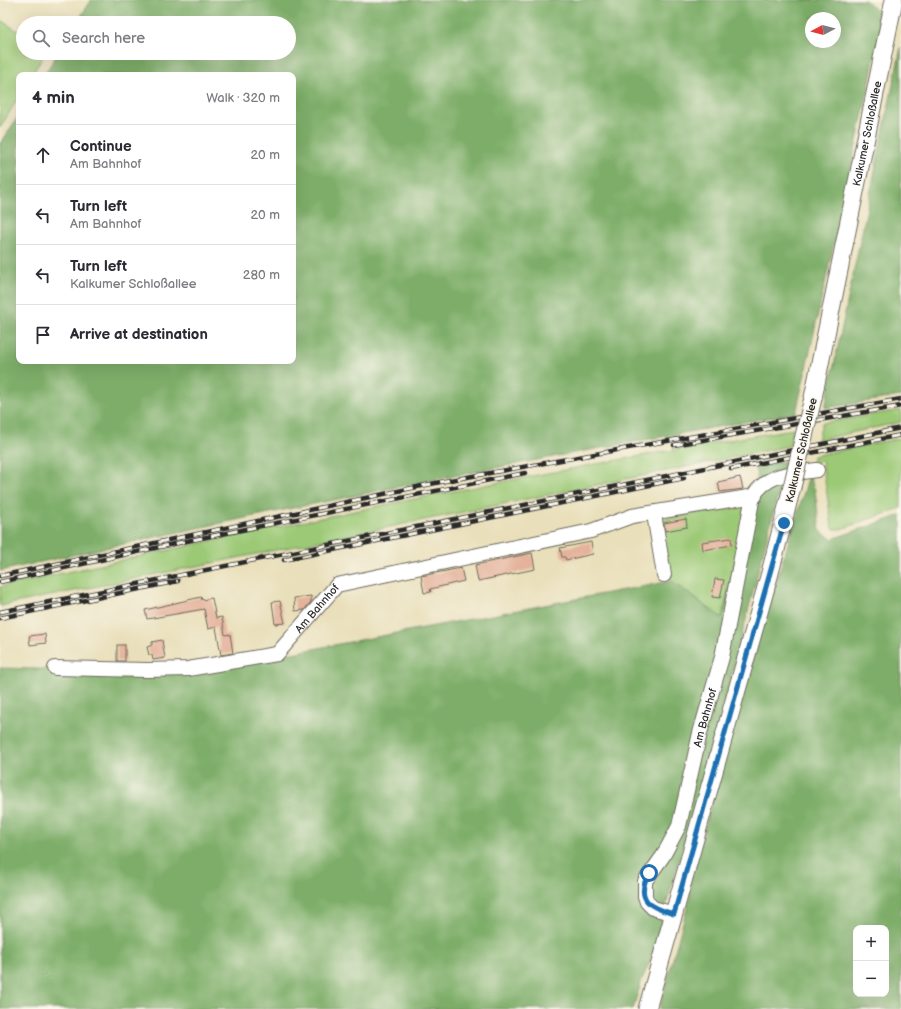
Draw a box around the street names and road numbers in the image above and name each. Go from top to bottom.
street label: Kalkumer Schloßallee [850,79,884,187]
street label: Kalkumer Schloßallee [783,396,820,504]
street label: Am Bahnhof [292,581,342,636]
street label: Am Bahnhof [691,686,720,748]

